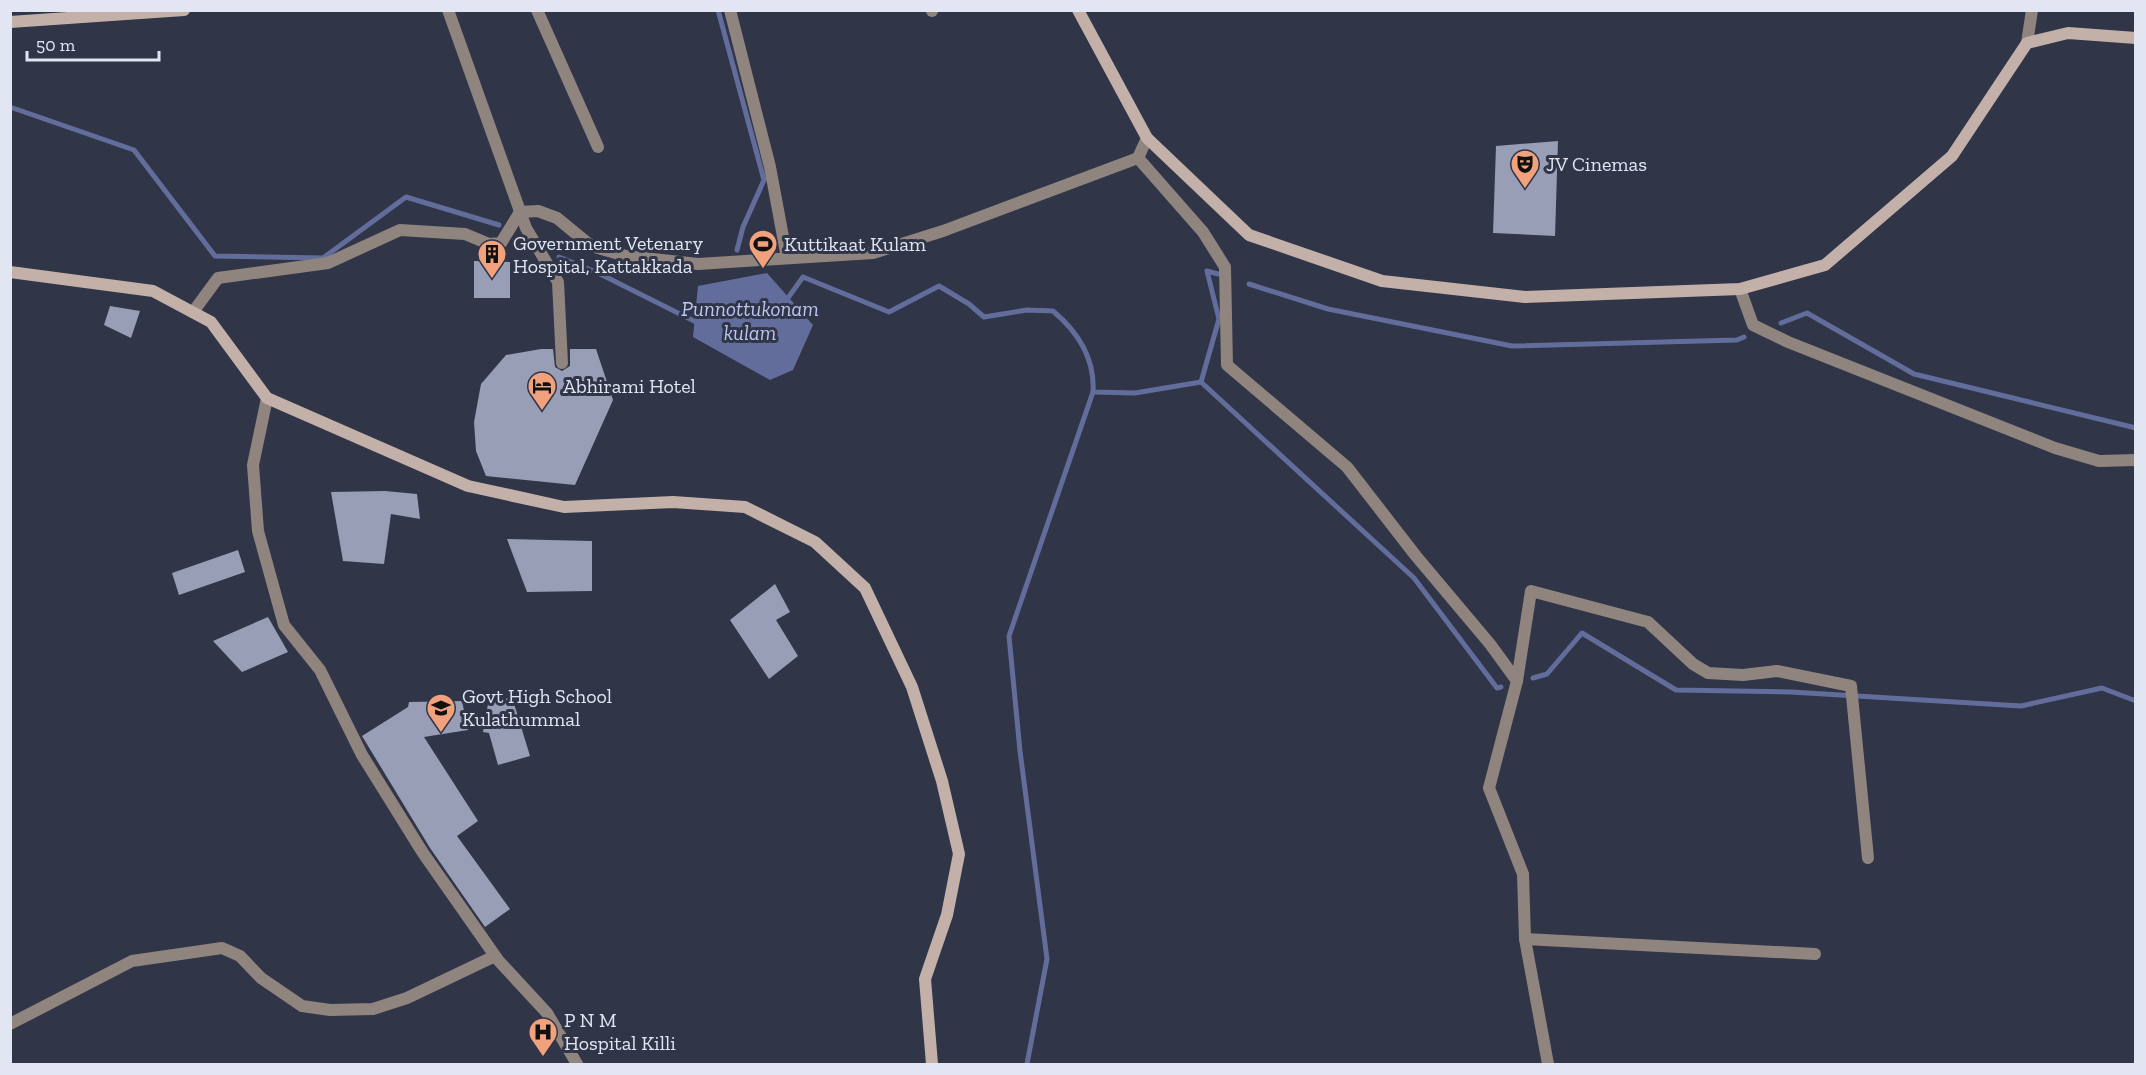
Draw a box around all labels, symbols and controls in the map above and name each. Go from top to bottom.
scale bar [27,24,159,62]
text: 50 m [36,34,76,56]
theatre icon: JV Cinemas [1509,148,1541,190]
place label: JV Cinemas [1546,152,1647,176]
sports icon: Kuttikaat Kulam [747,228,779,270]
place label: Government Vetenary Hospital, Kattakkada [513,231,704,278]
place label: Kuttikaat Kulam [784,232,927,256]
building icon: Government Vetenary Hospital, Kattakkada [476,238,508,280]
water label: Punnottukonam kulam [681,296,819,345]
hotel icon: Abhirami Hotel [526,370,558,412]
place label: Abhirami Hotel [563,374,696,398]
place label: Govt High School Kulathummal [462,684,612,731]
school or university icon: Govt High School Kulathummal [425,692,457,734]
place label: P N M Hospital Killi [564,1008,676,1055]
hospital icon: P N M Hospital Killi [527,1016,559,1058]

